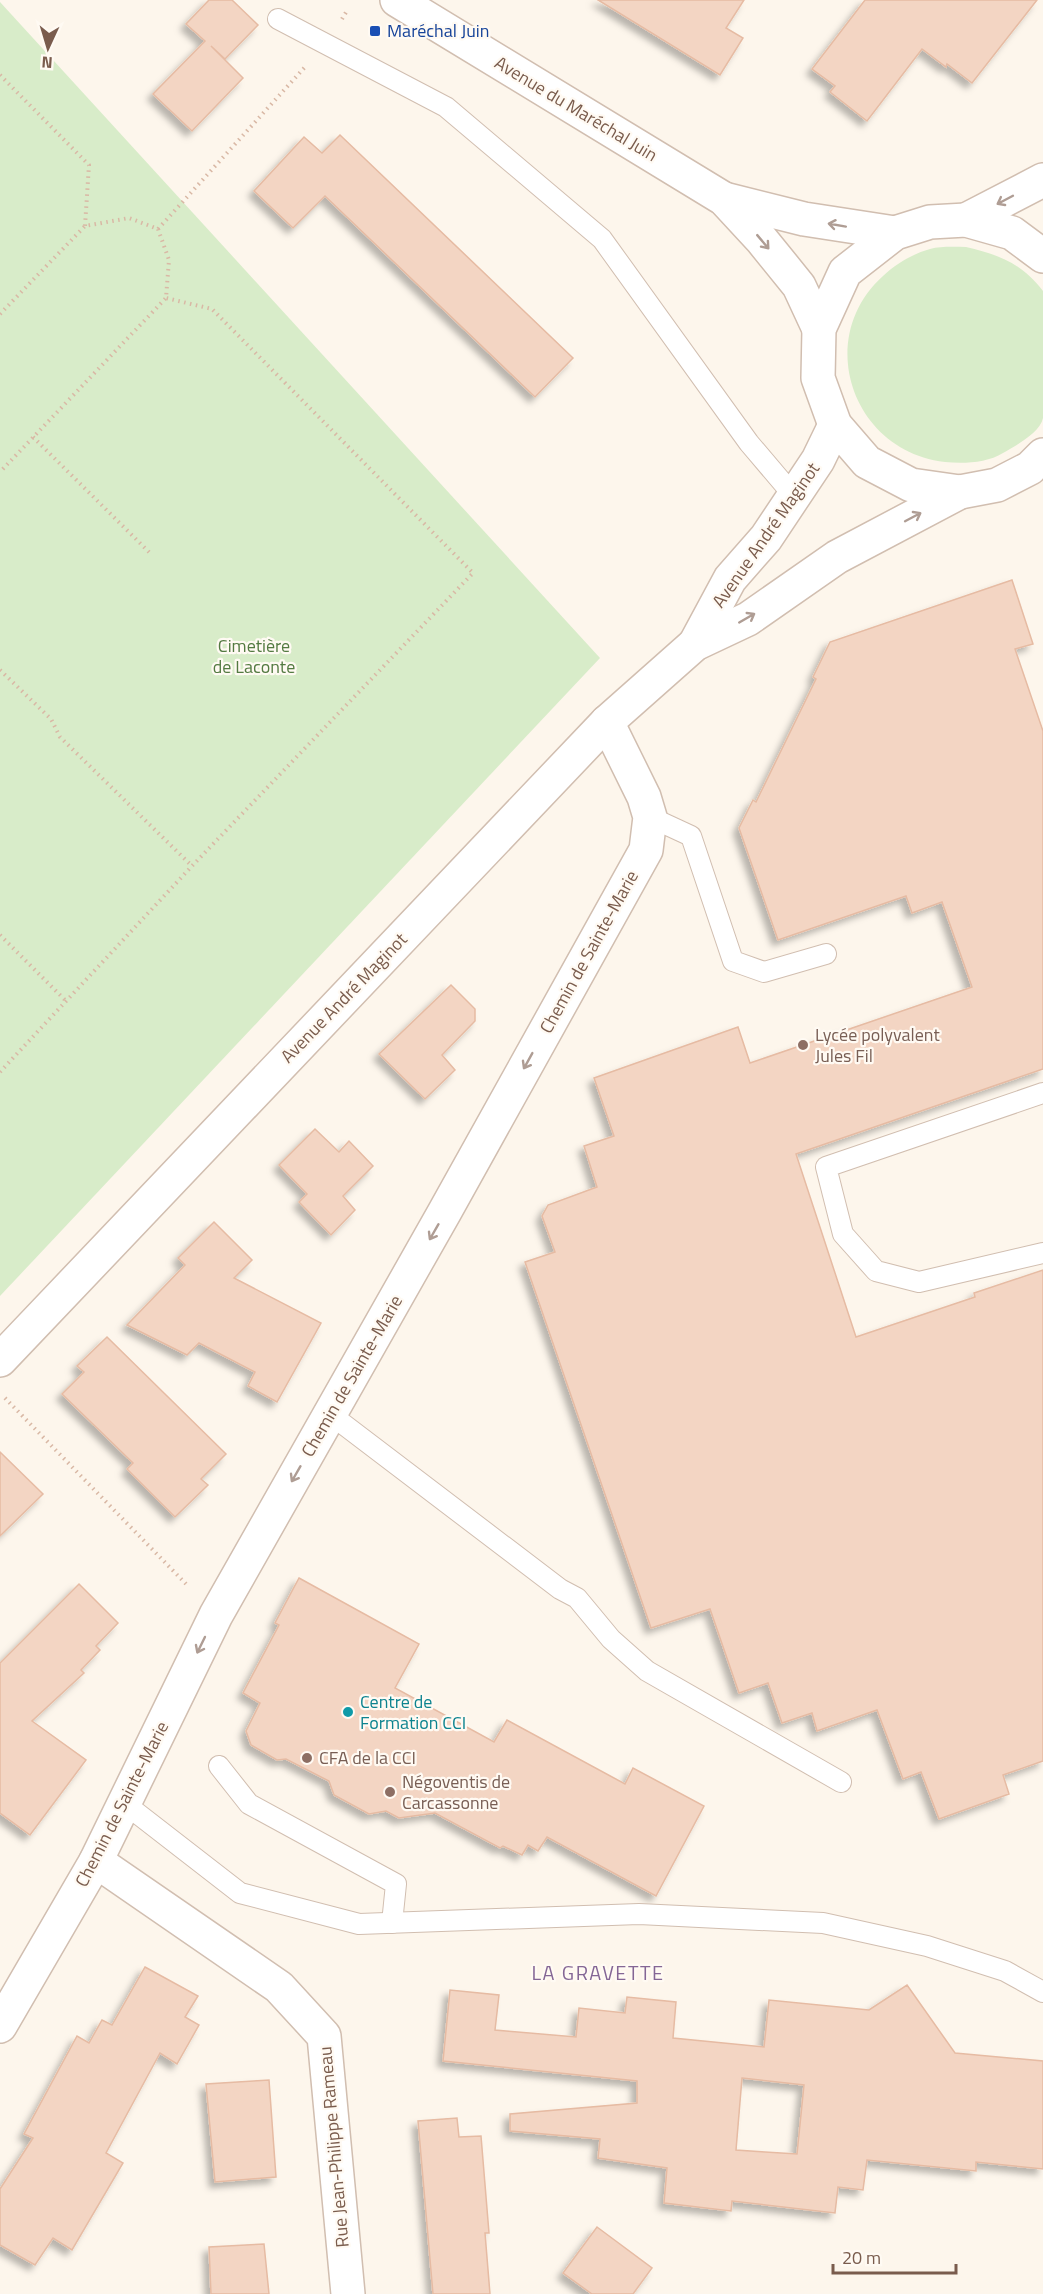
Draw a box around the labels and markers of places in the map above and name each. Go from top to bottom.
place label: Maréchal Juin [387,17,489,44]
marker: Maréchal Juin [368,24,382,38]
place label: Lycée polyvalent Jules Fil [815,1021,940,1069]
marker: Lycée polyvalent Jules Fil [796,1038,810,1052]
place label: Centre de Formation CCI [360,1688,466,1736]
marker: Centre de Formation CCI [341,1705,355,1719]
place label: CFA de la CCI [319,1744,416,1771]
marker: CFA de la CCI [300,1751,314,1765]
place label: Négoventis de Carcassonne [402,1768,510,1816]
marker: Négoventis de Carcassonne [383,1785,397,1799]

